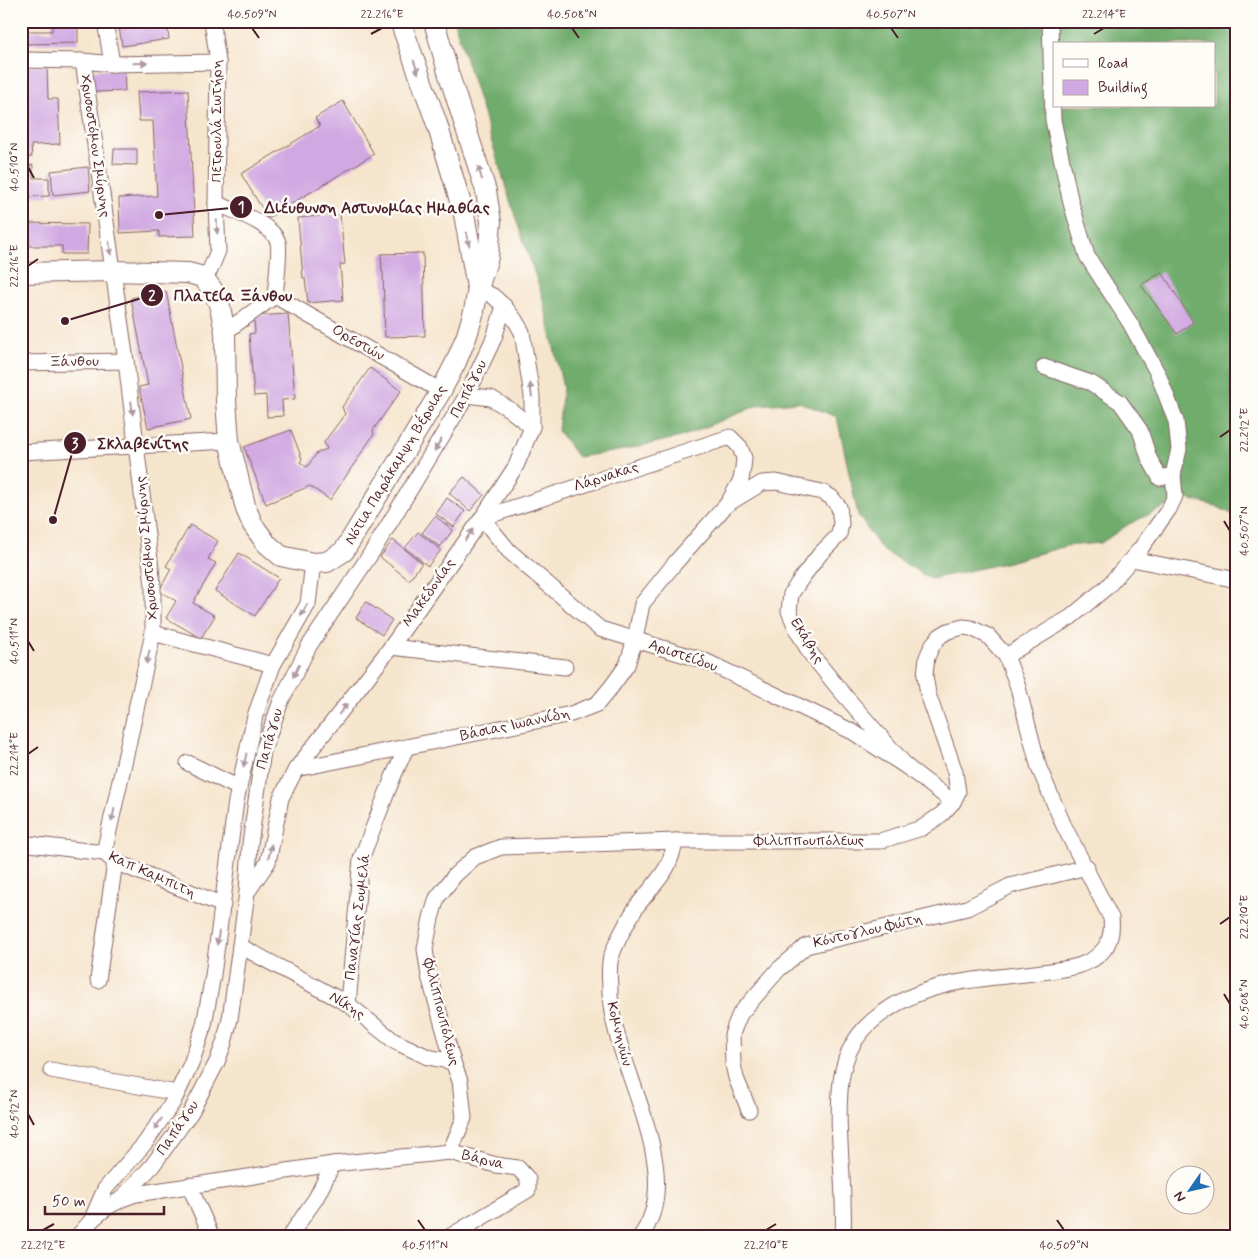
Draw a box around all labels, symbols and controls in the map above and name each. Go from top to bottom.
text: 40.509°N [227,7,277,23]
text: 22.216°E [361,7,403,23]
text: 40.508°N [547,7,597,23]
text: 40.507°N [866,7,916,23]
text: 22.214°E [1082,7,1126,23]
legend [1053,42,1216,108]
text: Road [1098,54,1128,74]
one-way arrow [132,59,148,67]
street label: Πετρουλά Σωτήρη [207,59,227,183]
one-way arrow [413,60,421,75]
street label: Χρυσοστόμου Σμύρνης [75,73,115,219]
text: Building [1098,78,1148,99]
text: 40.510°N [7,143,23,191]
one-way arrow [476,165,484,180]
callout: Διέυθυνση Αστυνομίας Ημαθίας [229,192,500,223]
text: Διέυθυνση Αστυνομίας Ημαθίας [263,197,490,219]
text: 1 [238,198,244,218]
one-way arrow [213,219,221,235]
one-way arrow [465,232,473,248]
one-way arrow [106,240,114,256]
text: 22.216°E [7,245,23,287]
callout: Πλατεία Ξάνθου [139,280,303,311]
text: Πλατεία Ξάνθου [174,286,293,307]
text: 2 [148,287,156,307]
street label: Ορεστών [328,320,388,366]
street label: Ξάνθου [49,352,99,372]
street label: Παπάγου [446,356,492,421]
street label: Νότια Παράκαμψη Βέροιας [340,381,452,549]
one-way arrow [527,382,535,398]
one-way arrow [129,401,137,417]
text: 22.212°E [1237,408,1253,452]
callout: Σκλαβενίτης [62,428,199,459]
text: Σκλαβενίτης [97,434,189,455]
text: 3 [72,435,79,455]
one-way arrow [434,438,443,451]
street label: Λάρνακας [571,457,641,497]
street label: Χρυσοστόμου Σμύρνης [131,475,163,621]
text: 40.507°N [1237,506,1253,556]
one-way arrow [464,528,474,542]
street label: Μακεδονίας [398,554,460,632]
one-way arrow [300,603,308,618]
street label: Εκάβης [785,614,829,668]
text: 40.511°N [7,618,23,664]
street label: Αριστείδου [646,635,720,677]
one-way arrow [144,649,152,664]
one-way arrow [292,664,300,678]
one-way arrow [337,703,348,716]
street label: Βάσιας Ιωαννίδη [458,704,572,746]
street label: Παπάγου [252,706,288,772]
text: 22.214°E [7,732,23,776]
one-way arrow [241,753,249,768]
one-way arrow [108,808,116,824]
street label: Φιλιππουπόλεως [753,831,865,851]
one-way arrow [267,842,275,858]
street label: Καπ Καμπιτη [105,847,199,903]
street label: Παναγίας Σουμελά [340,852,376,982]
text: 22.210°E [1237,895,1253,939]
street label: Κόντογλου Φώτη [811,909,925,953]
one-way arrow [214,931,222,947]
street label: Φιλιππουπόλεως [418,955,464,1068]
text: 40.508°N [1237,979,1253,1029]
street label: Νίκης [325,987,369,1025]
street label: Κομνηνών [601,1000,637,1069]
text: 40.512°N [7,1090,23,1138]
street label: Παπάγου [152,1096,204,1160]
one-way arrow [153,1117,163,1131]
street label: Βάρνα [460,1145,507,1175]
north arrow [1166,1166,1216,1216]
scale bar [45,1183,164,1215]
text: N [1170,1188,1190,1206]
text: 50 m [52,1192,86,1212]
text: 22.212°E [21,1238,65,1254]
text: 40.511°N [402,1238,448,1254]
text: 22.210°E [744,1238,788,1254]
text: 40.509°N [1039,1238,1089,1254]

